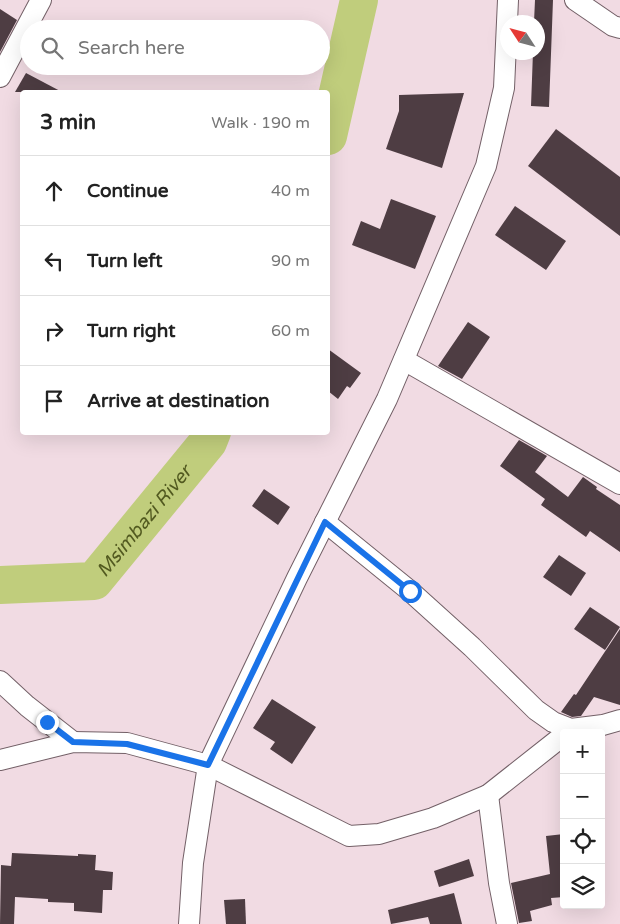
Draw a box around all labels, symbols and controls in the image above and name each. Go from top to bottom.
north arrow [500,15,545,60]
search box [20,20,330,75]
icon: search [38,34,66,62]
text: Search here [78,37,185,59]
text: 3 min [40,110,96,135]
text: Walk · 190 m [211,113,310,133]
icon: ahead [40,177,68,205]
text: Continue [87,180,169,202]
text: 40 m [271,181,310,201]
icon: left [40,247,68,275]
text: Turn left [87,250,163,272]
text: 90 m [271,251,310,271]
icon: right [40,317,68,345]
text: Turn right [87,320,175,342]
text: 60 m [271,321,310,341]
icon: arrive [40,387,68,415]
text: Arrive at destination [87,390,270,412]
water label: Msimbazi River [92,459,198,582]
route start [399,580,422,603]
route end [36,711,59,734]
map controls [560,729,605,909]
button: + [560,729,605,774]
button: − [560,774,605,819]
button: locate [560,819,605,864]
button: layers [560,864,605,909]

